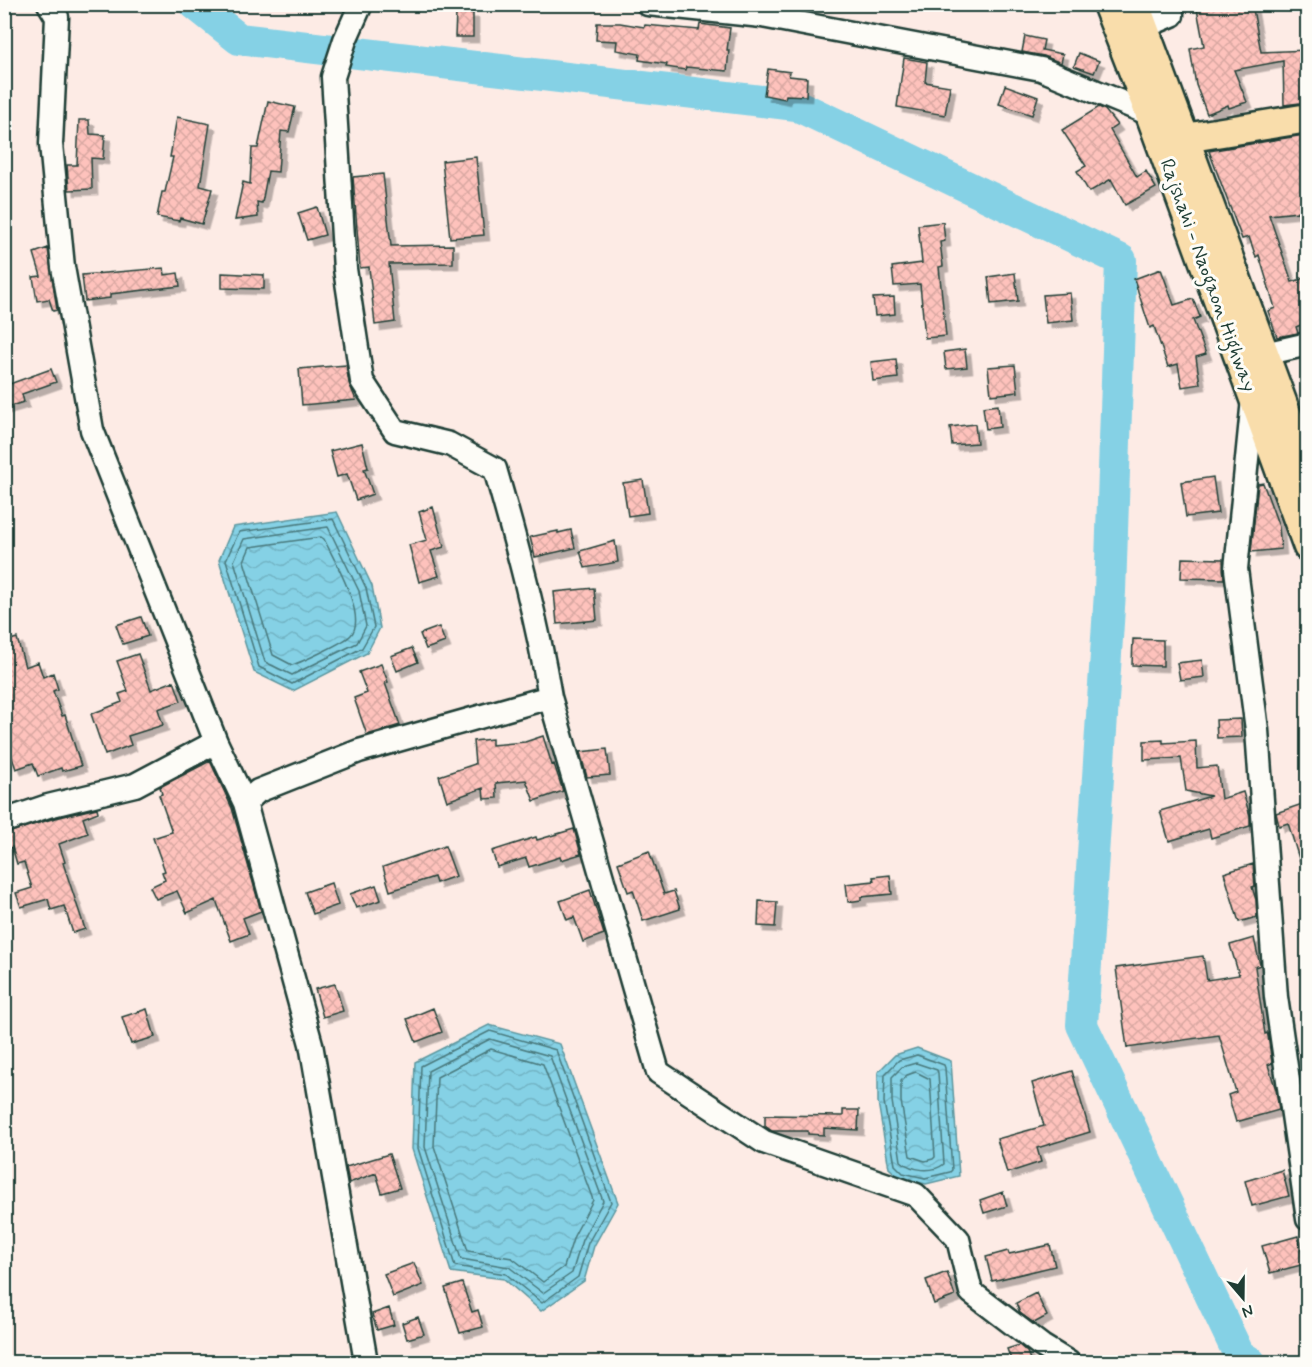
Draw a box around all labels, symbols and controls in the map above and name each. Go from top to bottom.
street label: Rajshahi - Naogaon Highway [1151,155,1262,396]
north arrow [1213,1268,1273,1328]
text: N [1239,1299,1256,1322]

